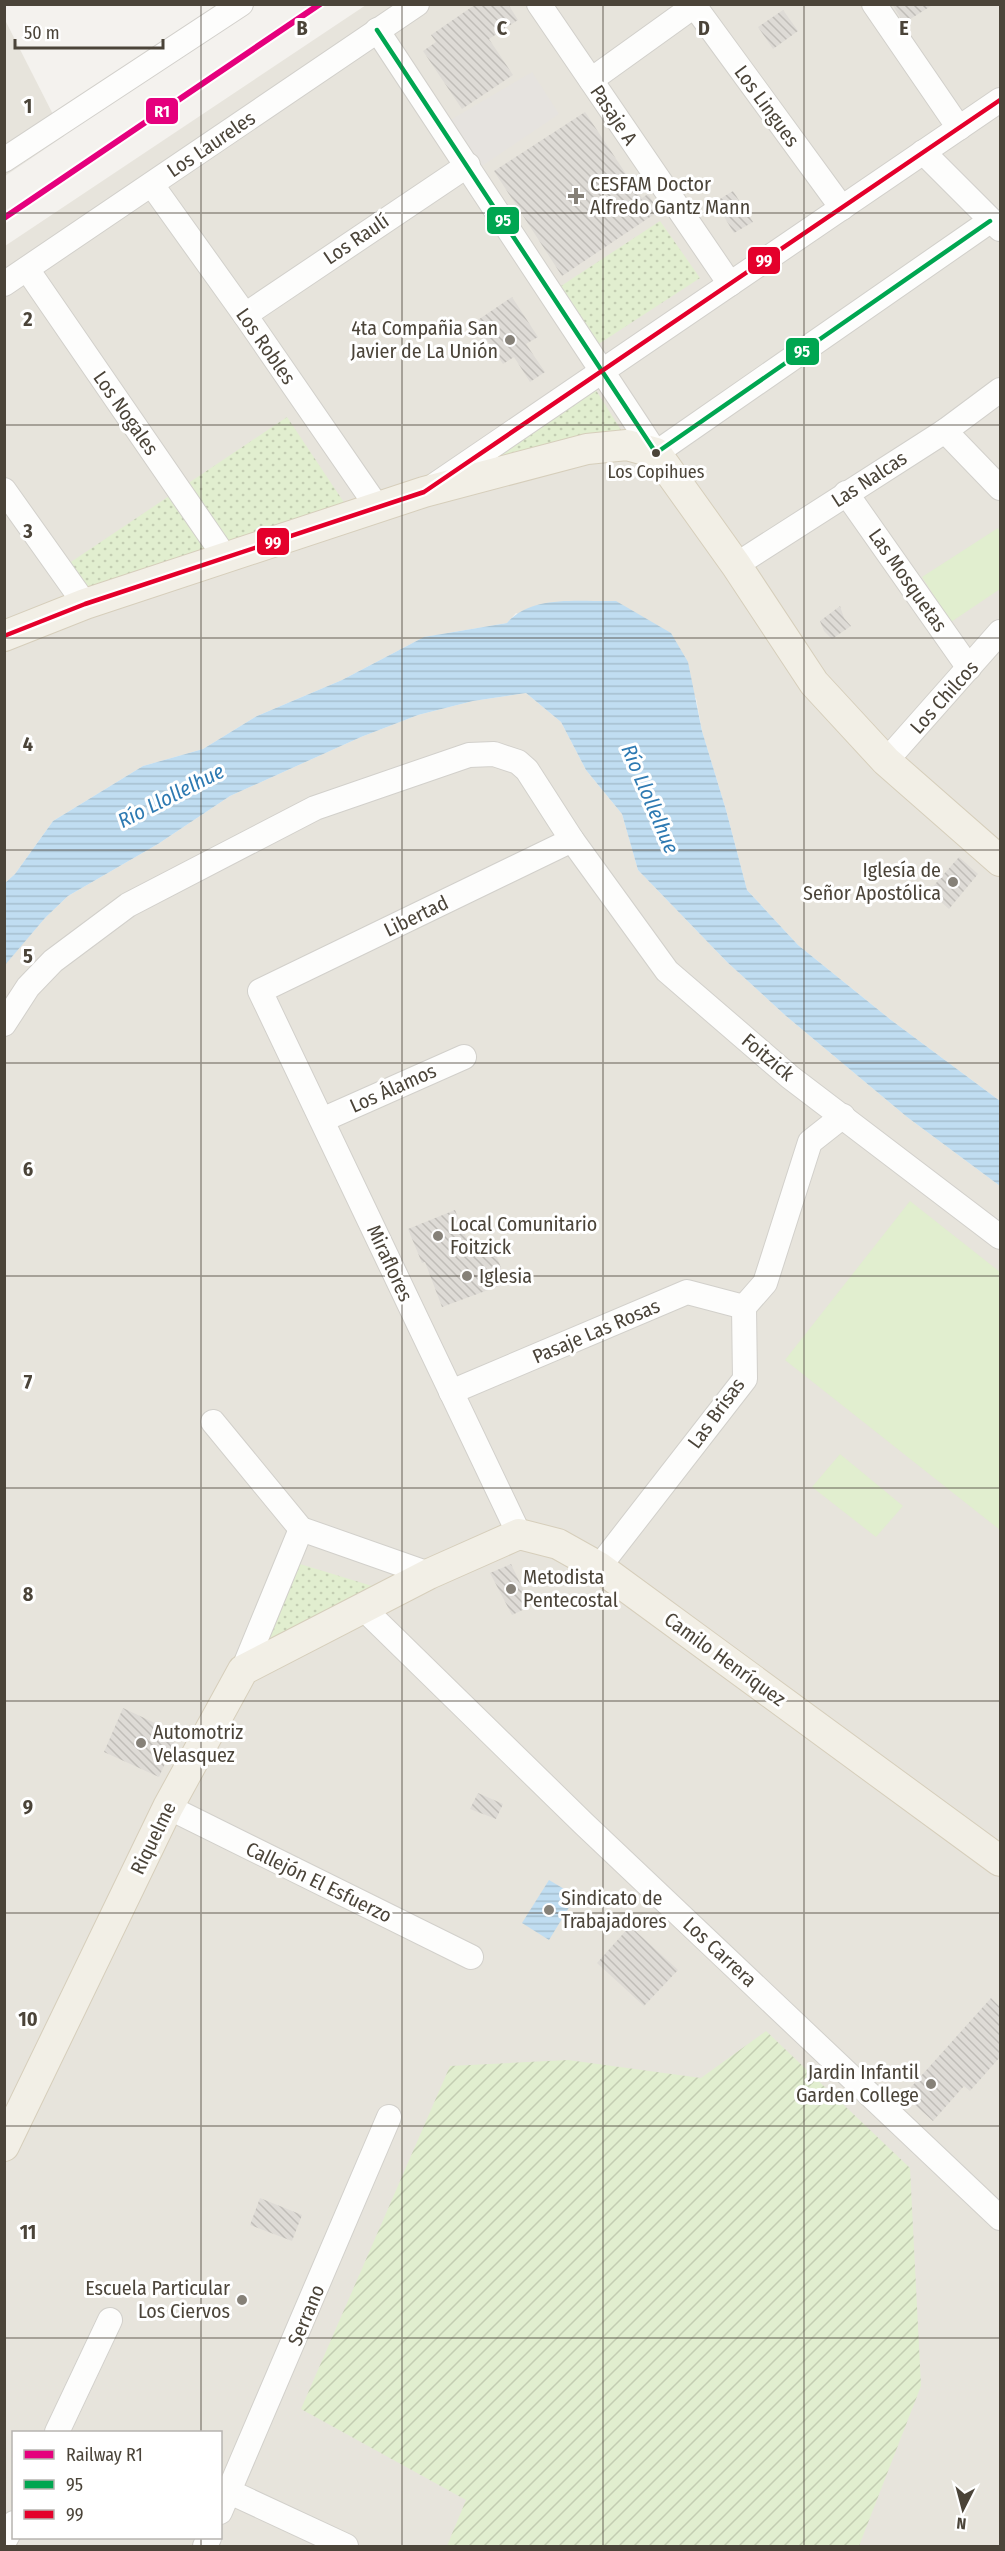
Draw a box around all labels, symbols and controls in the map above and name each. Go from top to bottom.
scale bar [15,12,164,50]
text: B [296,16,308,40]
text: C [497,16,508,40]
text: D [698,16,710,40]
text: E [899,16,909,40]
text: 50 m [24,22,60,44]
street label: Los Lingues [729,61,805,151]
street label: Pasaje A [585,80,643,150]
text: 1 [24,94,32,118]
line badge: R1 [145,97,179,125]
text: R1 [154,102,170,121]
street label: Los Laureles [162,106,260,182]
place label: CESFAM Doctor Alfredo Gantz Mann [590,172,750,219]
marker: CESFAM Doctor Alfredo Gantz Mann [567,187,585,205]
line badge: 95 [486,206,520,235]
street label: Los Raulí [319,209,393,269]
text: 95 [495,211,511,230]
line badge: 99 [747,246,781,275]
text: 99 [756,251,772,270]
street label: Los Robles [231,303,301,389]
text: 2 [22,307,33,331]
place label: 4ta Compañia San Javier de La Unión [351,316,498,363]
marker: 4ta Compañia San Javier de La Unión [503,333,517,347]
line badge: 95 [785,337,820,366]
text: 95 [794,342,810,361]
street label: Los Nogales [88,366,164,460]
street label: Las Nalcas [827,446,911,512]
marker: Los Copihues [650,447,662,459]
place label: Los Copihues [608,461,705,483]
text: 3 [22,519,33,543]
street label: Las Mosquetas [864,524,952,636]
line badge: 99 [256,527,290,556]
text: 99 [265,533,281,552]
street label: Los Chilcos [905,655,983,739]
text: 4 [23,732,33,756]
water label: Río Llollelhue [615,740,685,858]
water label: Río Llollelhue [113,758,229,834]
place label: Iglesía de Señor Apostólica [803,858,941,905]
marker: Iglesía de Señor Apostólica [946,875,960,889]
street label: Libertad [380,890,452,942]
text: 5 [23,944,33,968]
street label: Foitzick [737,1028,800,1086]
street label: Los Álamos [346,1058,440,1118]
text: 6 [23,1157,33,1181]
place label: Local Comunitario Foitzick [450,1212,597,1259]
street label: Miraflores [362,1221,418,1305]
marker: Local Comunitario Foitzick [431,1229,445,1243]
place label: Iglesia [479,1264,532,1288]
marker: Iglesia [460,1269,474,1283]
street label: Pasaje Las Rosas [529,1293,663,1369]
text: 7 [24,1370,33,1394]
street label: Las Brisas [682,1373,750,1453]
place label: Metodista Pentecostal [523,1565,618,1612]
text: 8 [23,1582,34,1606]
marker: Metodista Pentecostal [504,1582,518,1596]
street label: Camilo Henríquez [660,1607,790,1711]
place label: Automotriz Velasquez [153,1720,243,1767]
marker: Automotriz Velasquez [134,1736,148,1750]
text: 9 [23,1795,33,1819]
street label: Riquelme [125,1798,181,1878]
street label: Callejón El Esfuerzo [242,1836,396,1928]
place label: Sindicato de Trabajadores [561,1886,667,1933]
marker: Sindicato de Trabajadores [542,1903,556,1917]
street label: Los Carrera [678,1912,762,1992]
text: 10 [18,2007,38,2031]
place label: Jardin Infantil Garden College [796,2060,919,2107]
marker: Jardin Infantil Garden College [924,2077,938,2091]
text: 11 [20,2220,36,2244]
place label: Escuela Particular Los Ciervos [85,2276,230,2323]
street label: Serrano [282,2281,330,2349]
marker: Escuela Particular Los Ciervos [235,2293,249,2307]
legend [12,2431,222,2539]
text: Railway R1 [66,2444,143,2466]
text: 95 [66,2474,83,2496]
north arrow [933,2479,993,2539]
text: 99 [66,2504,84,2526]
text: N [956,2513,967,2533]

